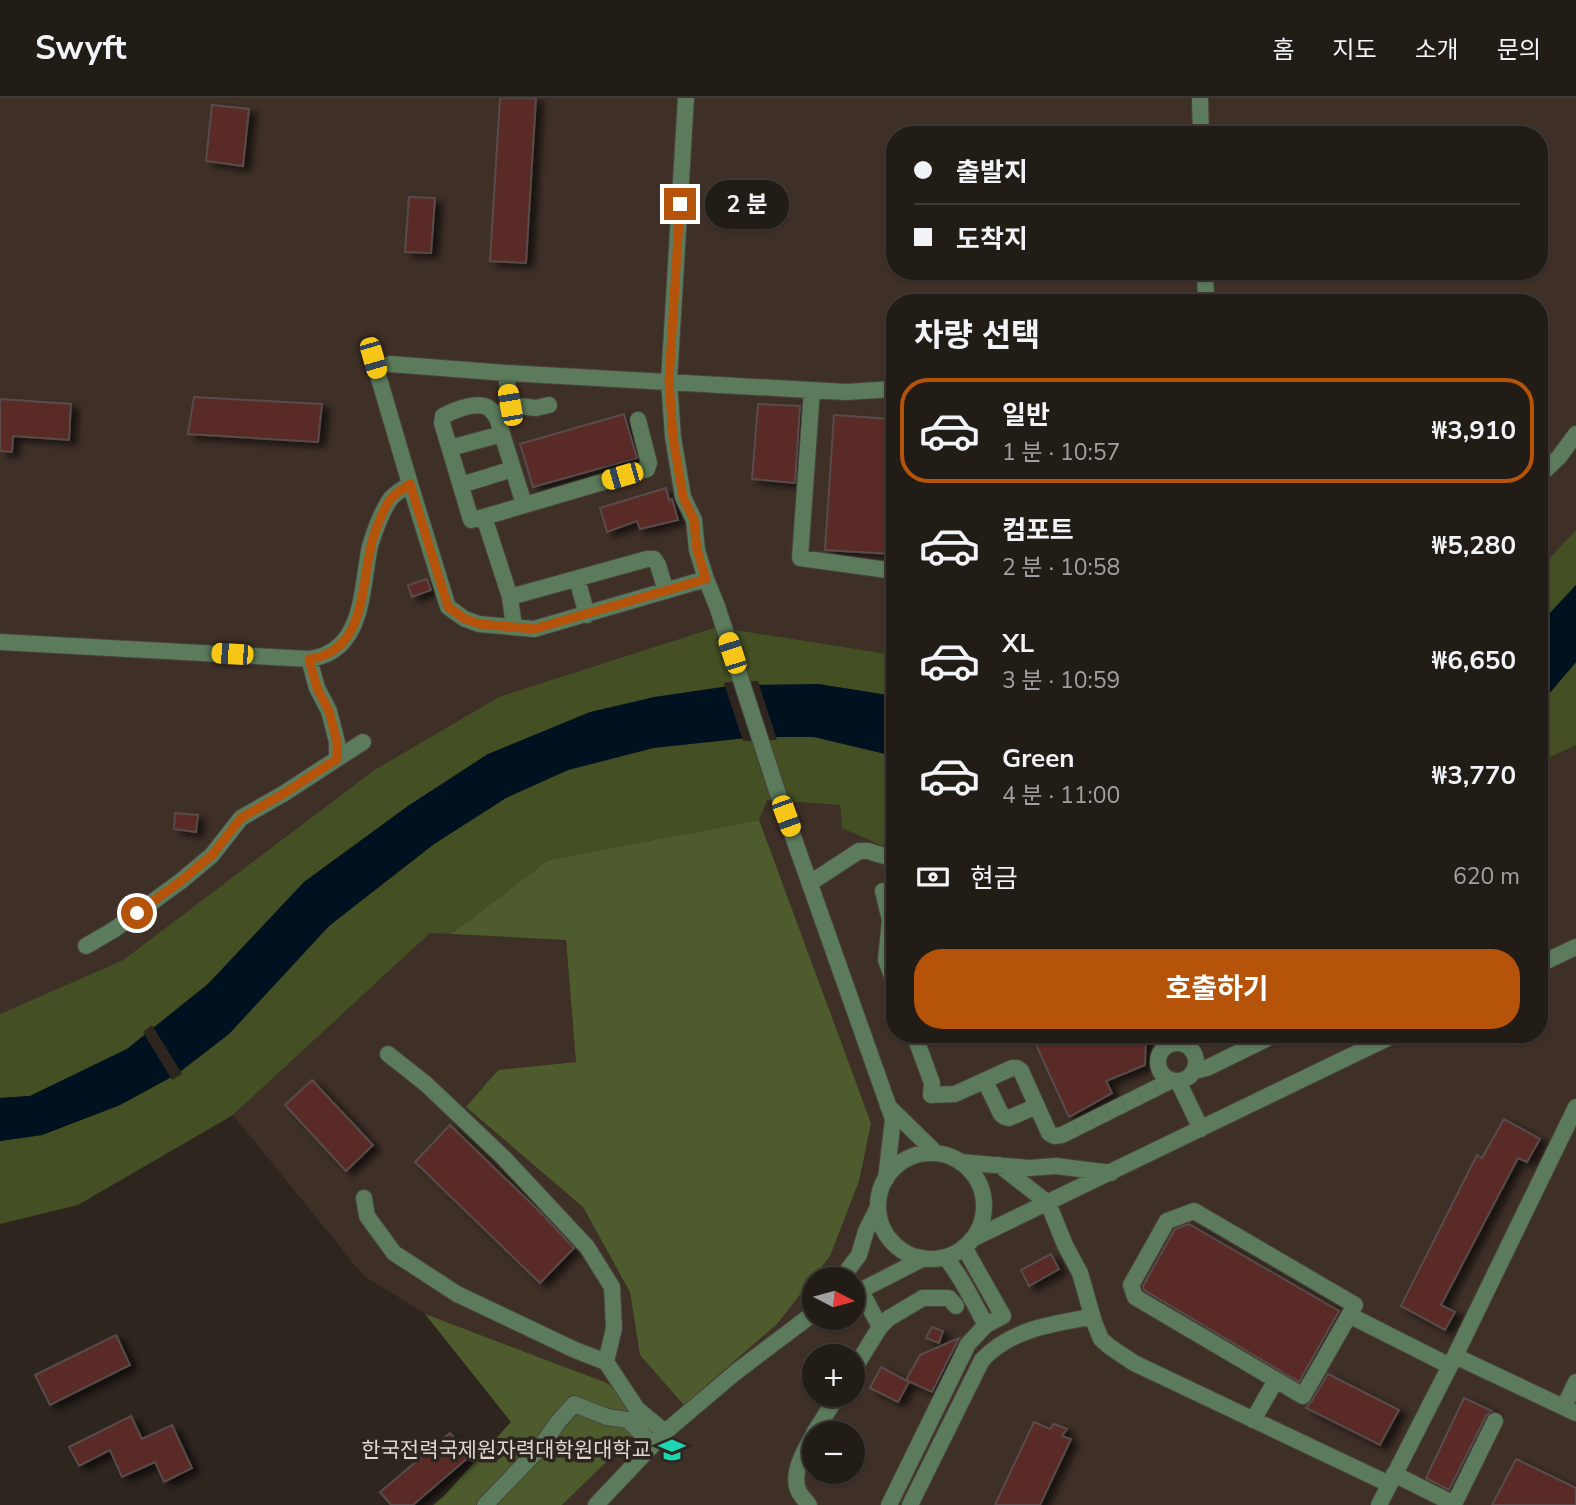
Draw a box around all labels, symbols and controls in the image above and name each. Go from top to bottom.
text: Swyft [35,26,126,71]
text: 홈 [1272,34,1294,66]
text: 지도 [1332,34,1377,66]
text: 소개 [1415,34,1459,66]
text: 문의 [1497,34,1541,66]
text: 출발지 [956,155,1028,190]
callout: 2 분 [704,180,788,228]
route end [664,188,696,220]
text: 2 분 [726,189,768,220]
text: 도착지 [956,222,1028,257]
text: 차량 선택 [914,314,1040,357]
car [358,335,389,381]
car [497,382,524,428]
text: 일반 [1002,398,1050,433]
icon: car [918,399,981,462]
text: ₩3,910 [1432,413,1516,448]
text: 1 분 · 10:57 [1002,437,1120,468]
car [599,460,646,492]
text: 컴포트 [1002,513,1074,548]
icon: car [918,514,981,577]
text: ₩5,280 [1432,528,1516,563]
text: 2 분 · 10:58 [1002,552,1120,583]
text: XL [1002,626,1034,661]
icon: car [918,629,981,692]
car [716,630,749,676]
car [211,642,254,666]
text: ₩6,650 [1432,643,1516,678]
text: 3 분 · 10:59 [1002,665,1120,696]
text: Green [1002,741,1075,776]
icon: car [918,744,981,807]
text: ₩3,770 [1432,758,1516,793]
text: 4 분 · 11:00 [1002,780,1120,811]
car [769,793,804,839]
icon: cash [914,858,952,896]
text: 현금 [970,861,1018,896]
text: 620 m [1453,861,1520,892]
route start [121,897,153,929]
button: 호출하기 [914,949,1520,1029]
north arrow [802,1267,864,1330]
map controls [802,1267,865,1484]
button: + [802,1344,865,1407]
button: − [802,1421,865,1484]
school or university icon: 한국전력국제원자력대학원대학교 [657,1435,687,1465]
place label: 한국전력국제원자력대학원대학교 [361,1436,651,1464]

